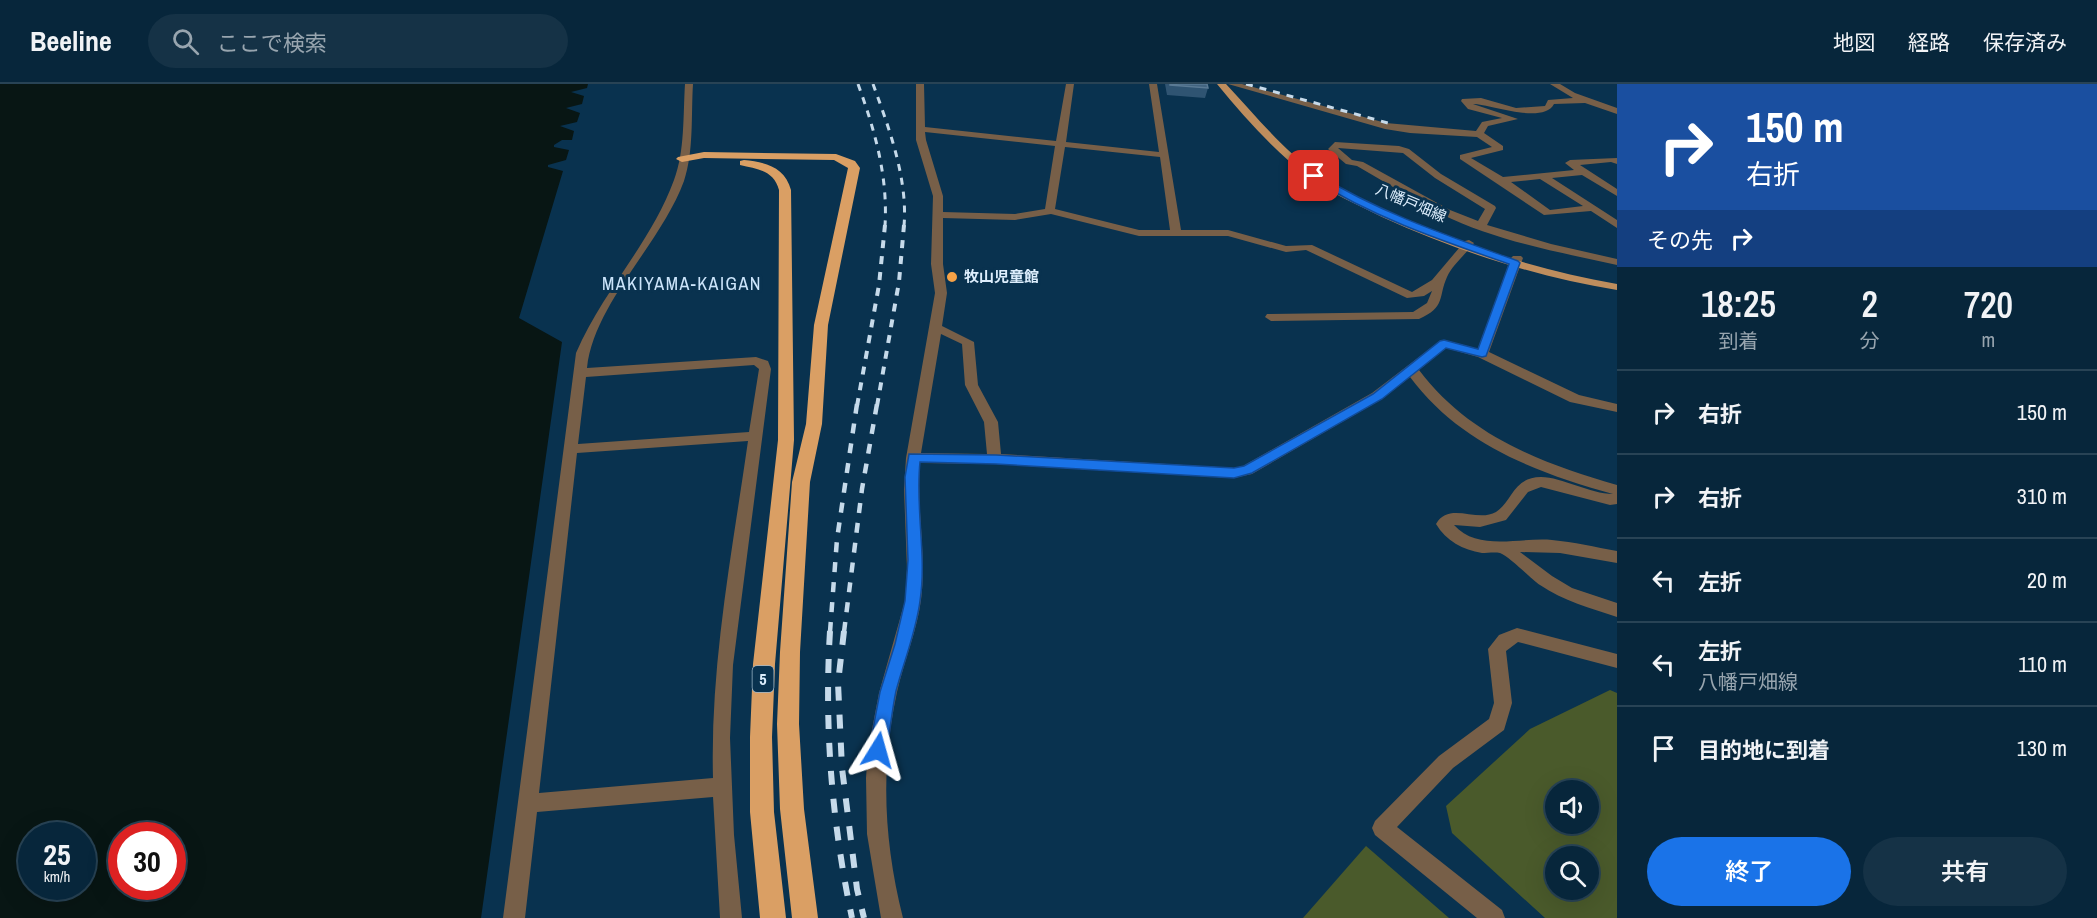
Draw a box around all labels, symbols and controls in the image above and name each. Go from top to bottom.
search box [148,14,568,68]
text: Beeline [30,22,112,60]
icon: search [169,25,202,58]
text: ここで検索 [217,28,327,58]
text: 地図 [1833,28,1875,57]
text: 経路 [1908,28,1950,57]
text: 保存済み [1983,28,2067,57]
text: 150 m [1746,99,1844,155]
icon: right [1647,108,1725,186]
pin [1288,150,1339,201]
text: 右折 [1746,156,1800,192]
icon: arrive [1297,159,1330,192]
street label: 八幡戸畑線 [1373,178,1450,227]
icon: right [1725,222,1758,255]
text: その先 [1647,225,1713,255]
place label: 牧山児童館 [964,266,1039,287]
marker: 牧山児童館 [945,270,959,284]
district label: MAKIYAMA-KAIGAN [602,271,762,296]
text: 18:25 [1701,280,1776,328]
text: 2 [1862,280,1878,328]
text: 720 [1964,281,2013,329]
text: m [1982,326,1995,353]
text: 到着 [1718,327,1758,354]
text: 分 [1860,327,1880,354]
icon: right [1647,396,1680,429]
text: 150 m [2017,397,2067,427]
text: 右折 [1698,399,1742,429]
icon: right [1647,480,1680,513]
text: 310 m [2017,481,2067,511]
text: 右折 [1698,483,1742,513]
icon: left [1647,564,1680,597]
text: 20 m [2027,565,2067,595]
text: 左折 [1698,567,1742,597]
text: 左折 [1698,636,1742,666]
icon: left [1647,648,1680,681]
text: 110 m [2018,649,2067,679]
road number: 5 [752,666,774,692]
text: 八幡戸畑線 [1698,668,1798,695]
position arrow [846,718,910,782]
icon: arrive [1647,732,1680,765]
text: 130 m [2017,733,2067,763]
text: 目的地に到着 [1698,735,1830,765]
map controls [1545,780,1599,900]
button: sound [1545,780,1599,834]
speed limit sign: 30 [108,822,186,900]
text: 25 [43,834,71,874]
button: 終了 [1647,837,1851,906]
button: 共有 [1863,837,2067,906]
button: search [1545,846,1599,900]
text: km/h [44,866,70,887]

